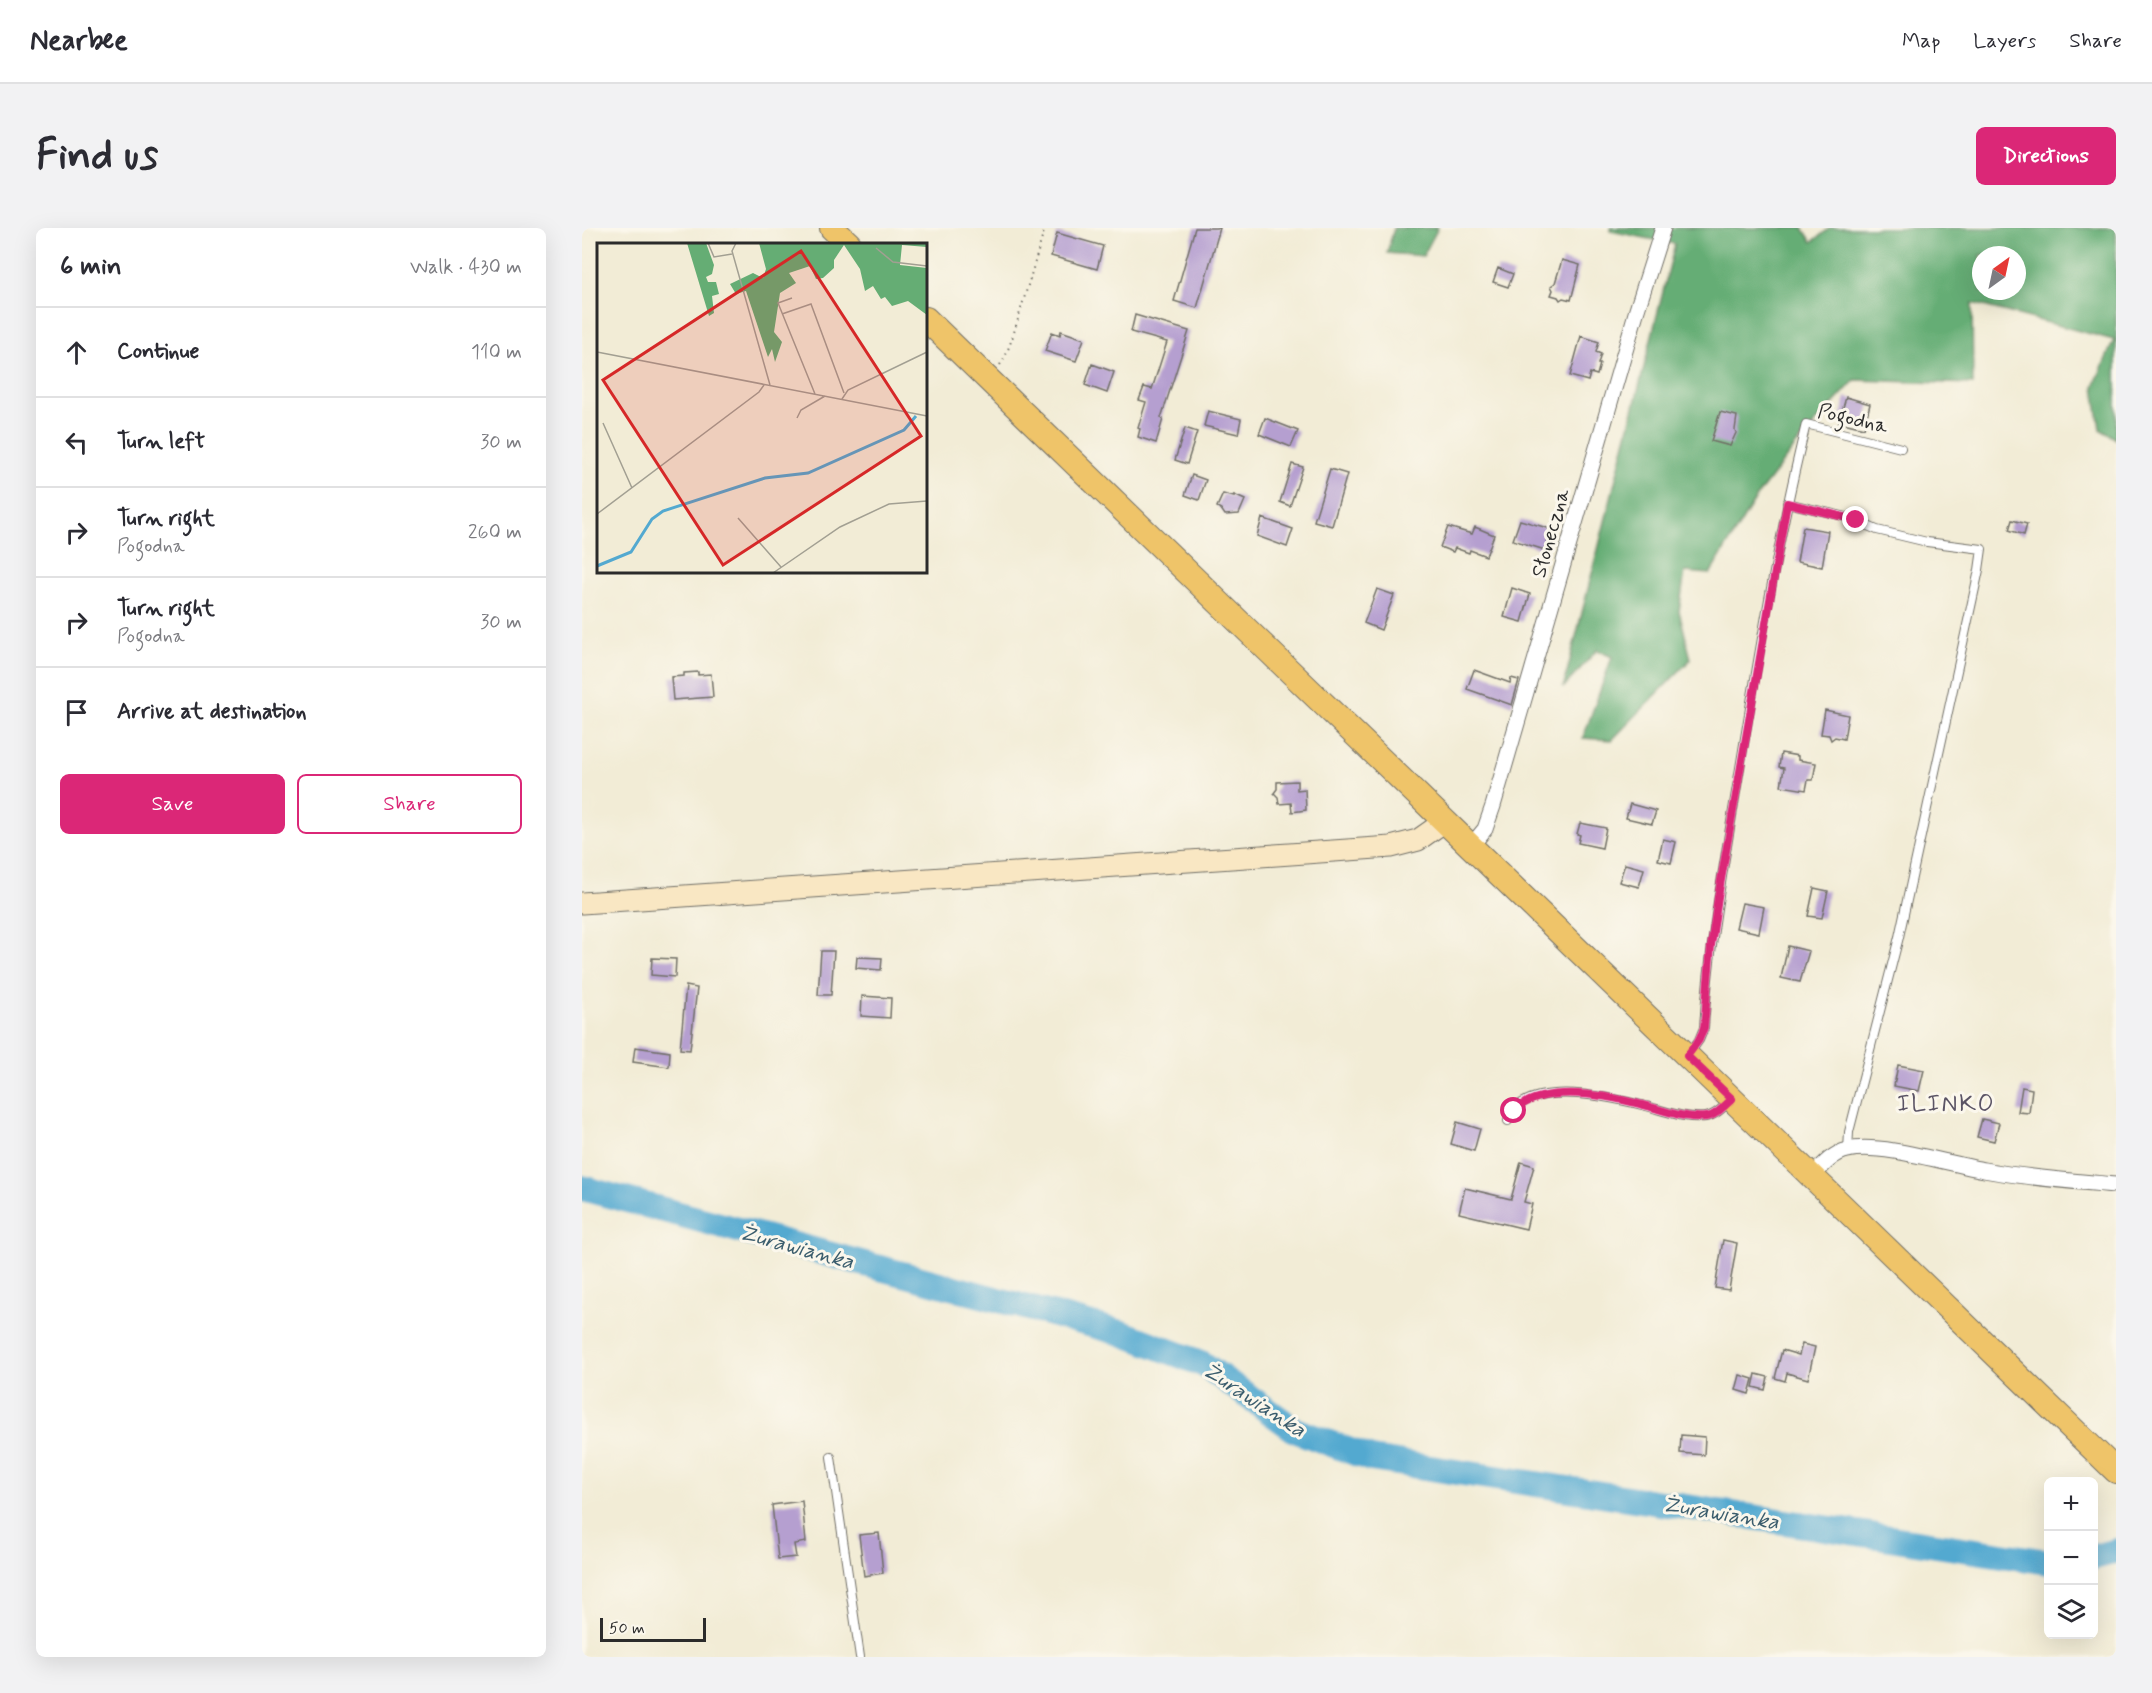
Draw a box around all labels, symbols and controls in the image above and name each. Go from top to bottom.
text: Nearbee [30,23,128,60]
text: Map [1902,27,1940,55]
text: Layers [1973,27,2036,55]
text: Share [2069,27,2122,55]
button: Directions [1976,127,2116,185]
text: Find us [36,129,158,184]
inset map [597,243,927,573]
north arrow [1972,246,2026,300]
text: 6 min [60,250,122,284]
text: Walk · 430 m [410,254,522,281]
icon: ahead [60,336,93,369]
text: Continue [117,338,199,366]
text: 110 m [471,339,522,366]
street label: Pogodna [1814,397,1891,443]
icon: left [60,426,93,459]
text: Turn left [117,428,205,456]
text: 30 m [480,429,522,456]
street label: Słoneczna [1525,485,1577,581]
text: Turn right [117,505,215,533]
route end [1842,506,1868,532]
icon: right [60,516,93,549]
text: 260 m [468,519,522,546]
text: Pogodna [117,533,185,560]
text: Turn right [117,595,215,623]
icon: right [60,606,93,639]
text: 30 m [480,609,522,636]
text: Pogodna [117,623,185,650]
icon: arrive [60,696,93,729]
text: Arrive at destination [117,698,307,726]
button: Save [60,774,285,834]
button: Share [297,774,522,834]
district label: ILINKO [1897,1089,1995,1120]
route start [1500,1097,1526,1123]
water label: Żurawianka [736,1219,857,1277]
water label: Żurawianka [1197,1357,1311,1444]
map controls [2044,1477,2098,1639]
button: + [2044,1477,2098,1531]
water label: Żurawianka [1661,1491,1781,1537]
button: − [2044,1531,2098,1585]
button: layers [2044,1585,2098,1639]
scale bar [600,1615,706,1642]
text: 50 m [609,1618,645,1639]

